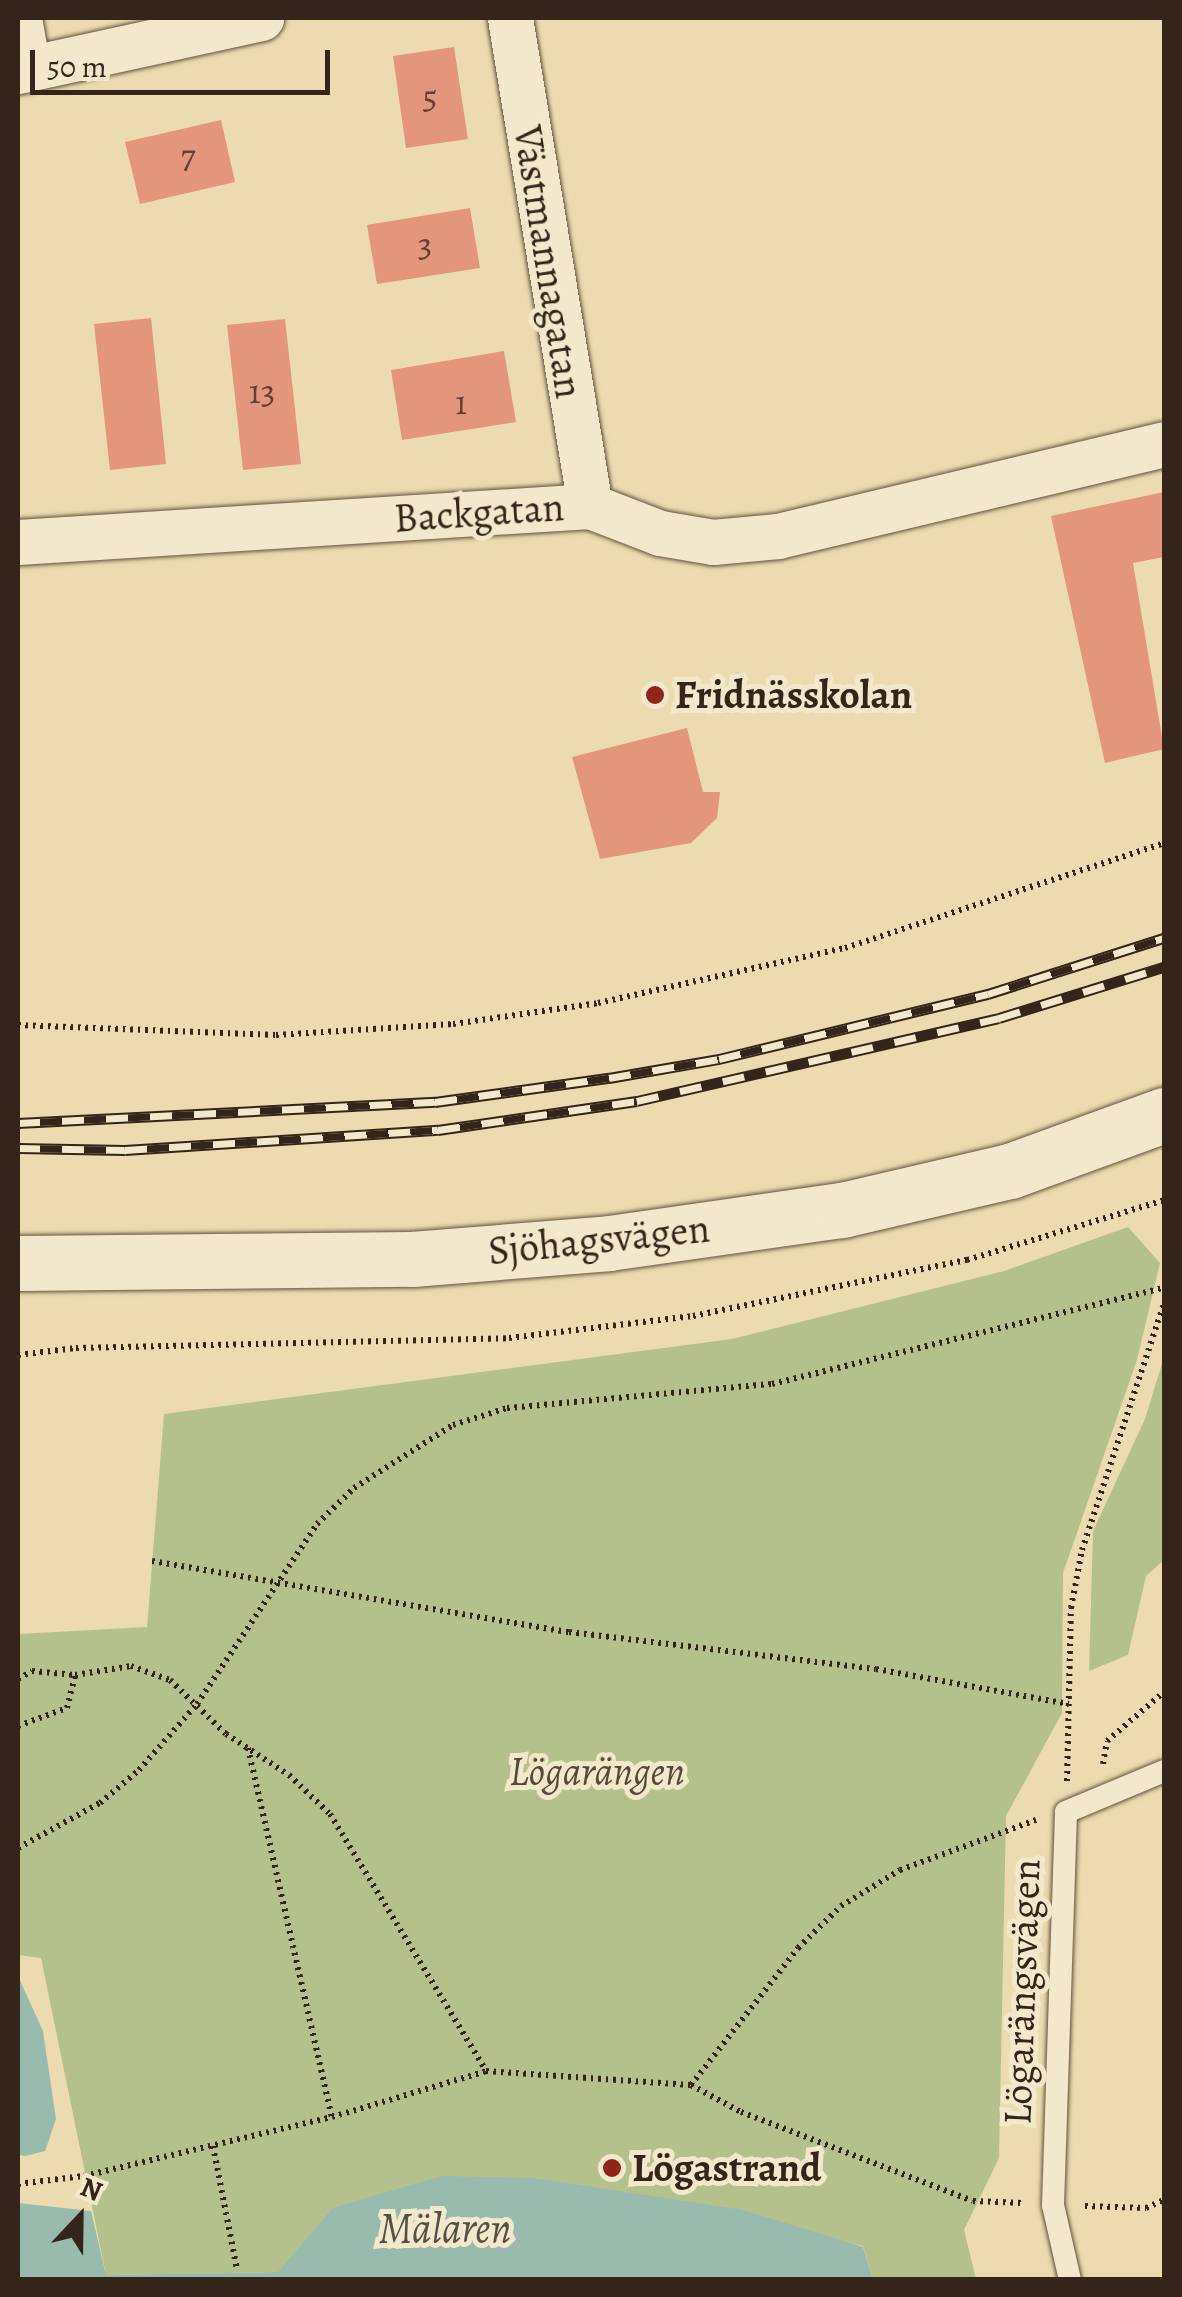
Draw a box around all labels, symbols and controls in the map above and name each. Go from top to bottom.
scale bar [35,30,335,92]
text: 50 m [47,47,107,87]
house number: 5 [422,75,438,117]
street label: Västmannagatan [503,122,593,402]
house number: 7 [181,135,195,177]
house number: 3 [418,223,432,265]
house number: 13 [249,370,275,412]
house number: 1 [455,381,467,423]
street label: Backgatan [392,483,566,543]
place label: Fridnässkolan [675,671,912,719]
marker: Fridnässkolan [644,684,666,706]
street label: Sjöhagsvägen [486,1205,712,1275]
park label: Lögarängen [509,1748,685,1796]
street label: Lögarängsvägen [993,1858,1051,2126]
place label: Lögastrand [632,2144,821,2192]
marker: Lögastrand [601,2157,623,2179]
north arrow [30,2167,130,2267]
text: N [75,2168,108,2211]
water label: Mälaren [379,2203,511,2253]

